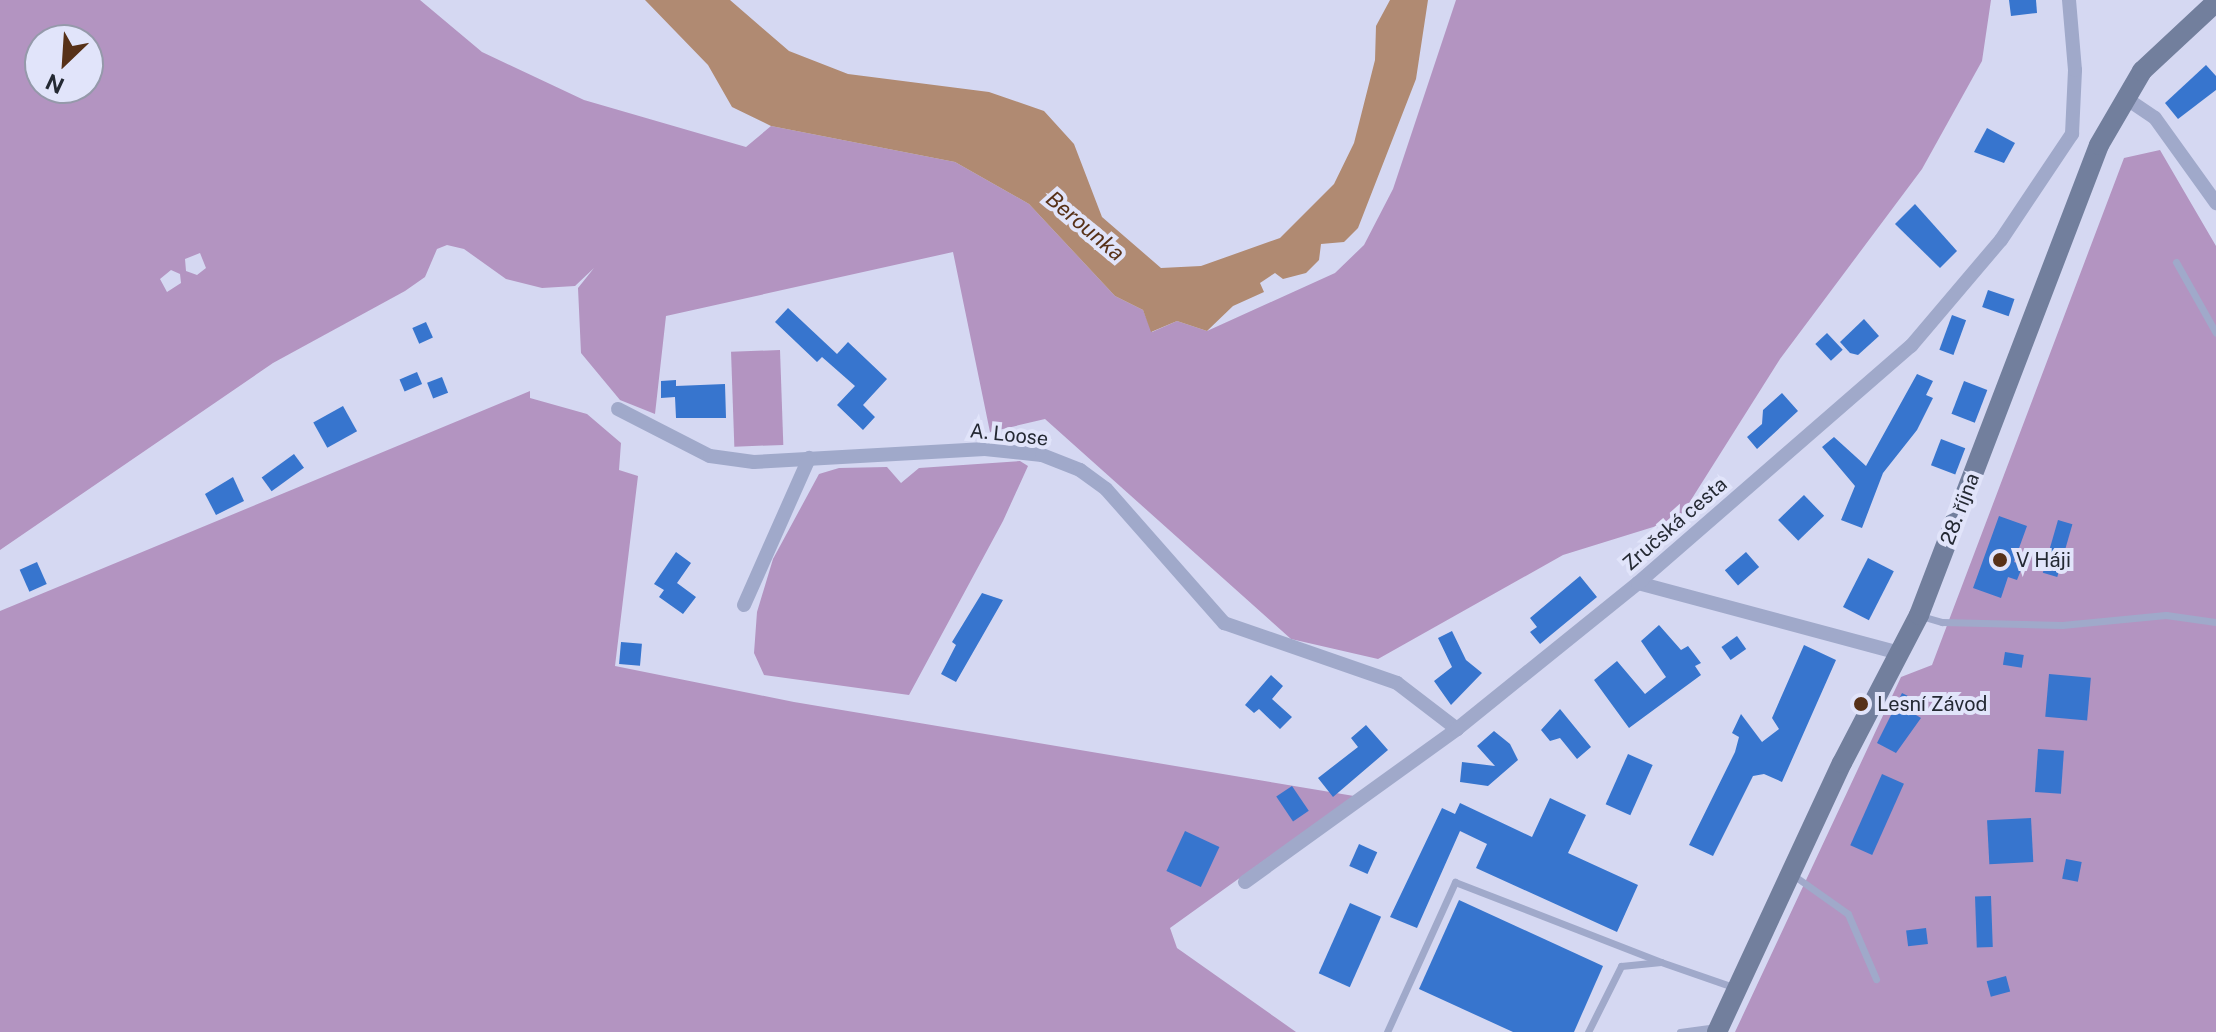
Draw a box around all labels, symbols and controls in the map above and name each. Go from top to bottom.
north arrow [24,24,104,104]
text: N [41,69,68,99]
water label: Berounka [1040,186,1130,266]
street label: A. Loose [969,419,1049,451]
street label: 28. října [1935,470,1985,548]
street label: Zručská cesta [1618,472,1732,576]
place label: V Háji [2016,548,2071,572]
marker: V Háji [1991,551,2009,569]
place label: Lesní Závod [1877,692,1987,716]
marker: Lesní Závod [1852,695,1870,713]

